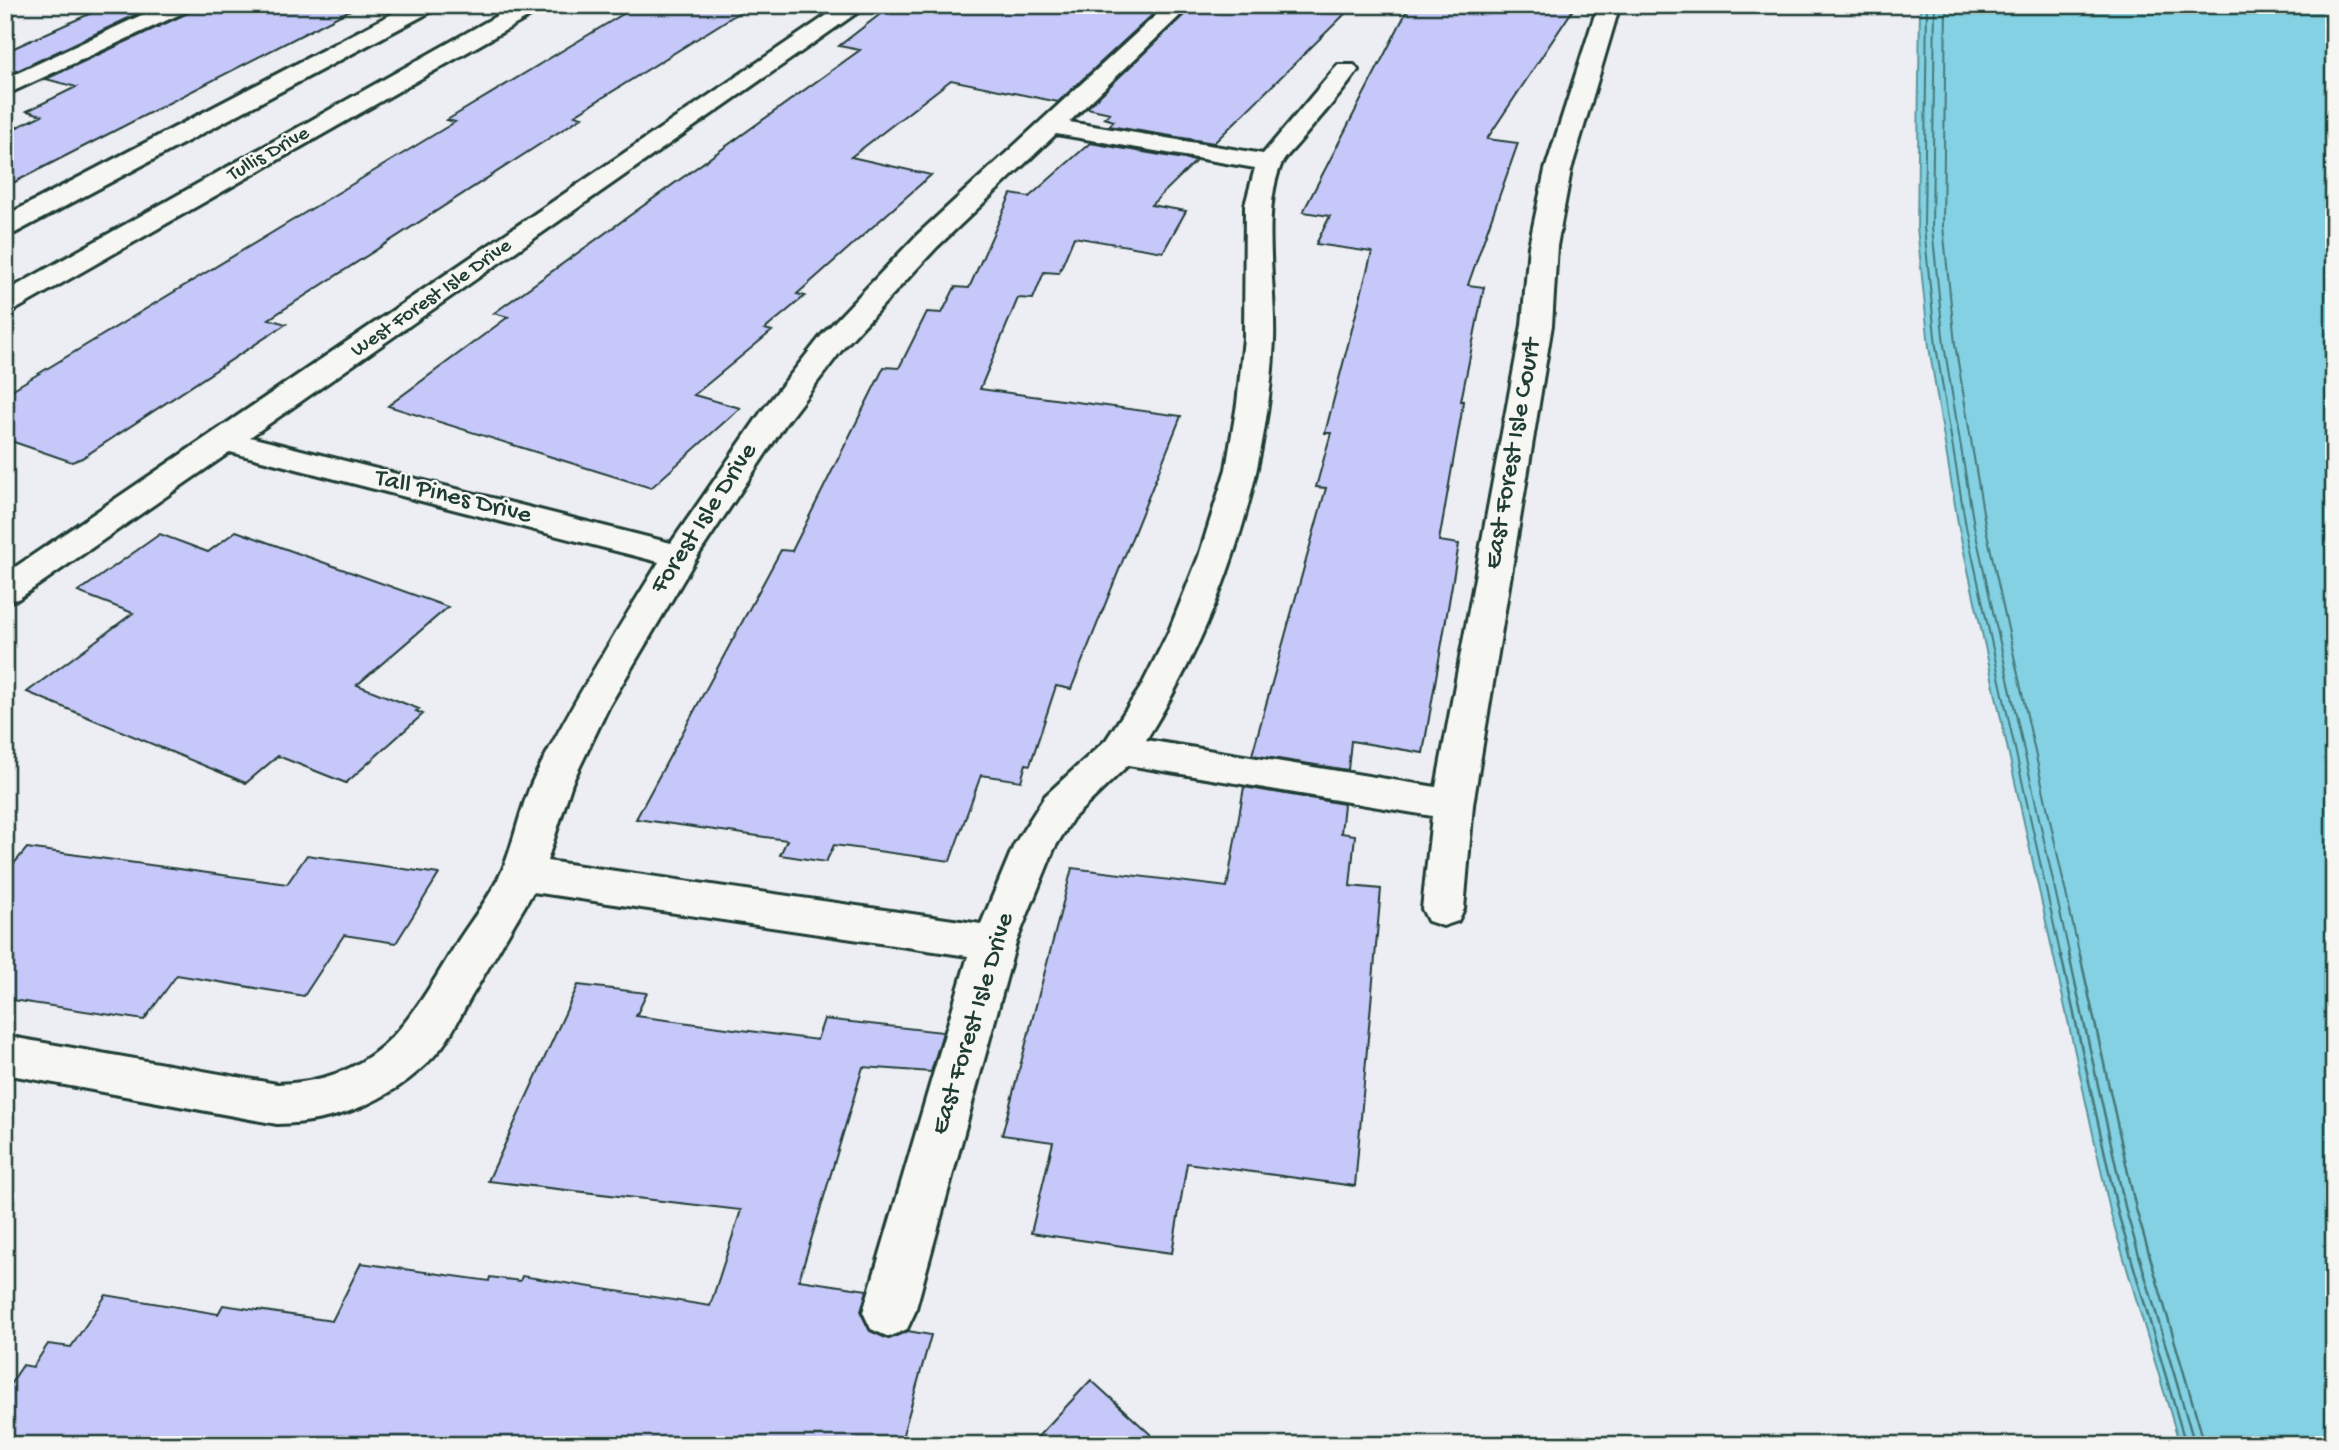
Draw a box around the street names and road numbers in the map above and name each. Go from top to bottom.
street label: Tullis Drive [223,121,315,189]
street label: West Forest Isle Drive [347,234,518,364]
street label: East Forest Isle Court [1478,334,1550,572]
street label: Forest Isle Drive [644,437,766,601]
street label: Tall Pines Drive [370,463,535,533]
street label: East Forest Isle Drive [925,909,1023,1139]

